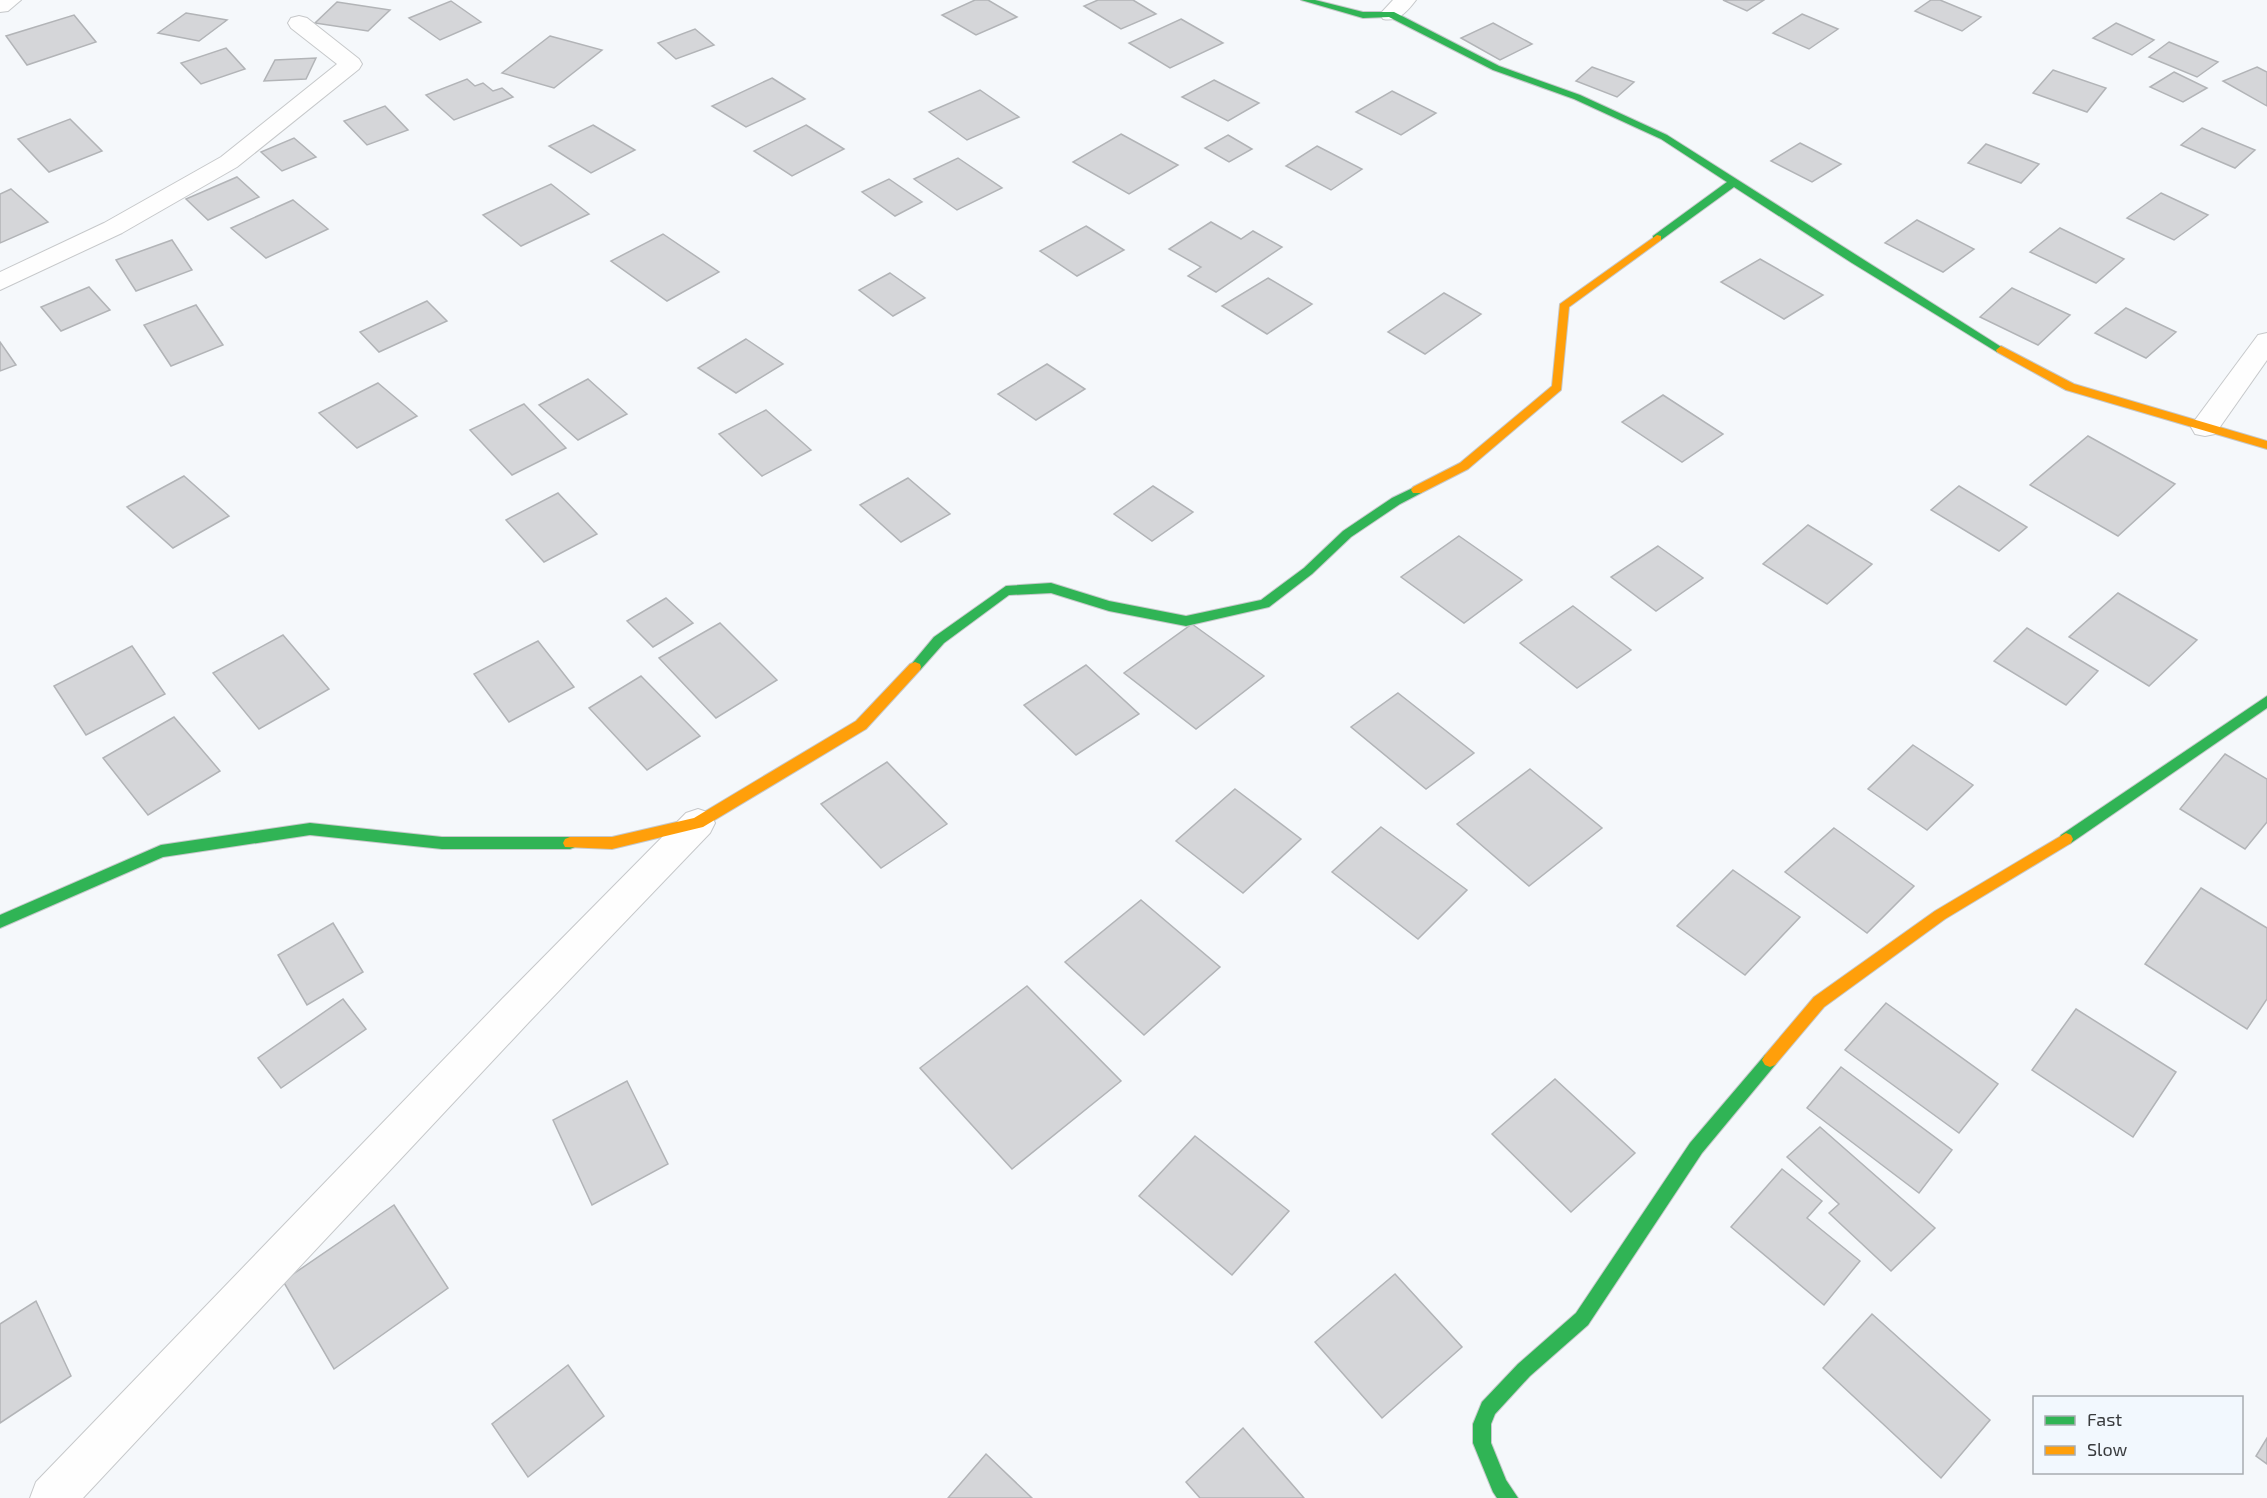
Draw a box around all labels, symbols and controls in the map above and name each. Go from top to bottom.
legend [2033,1396,2243,1474]
text: Fast [2087,1408,2122,1430]
text: Slow [2087,1438,2128,1460]

